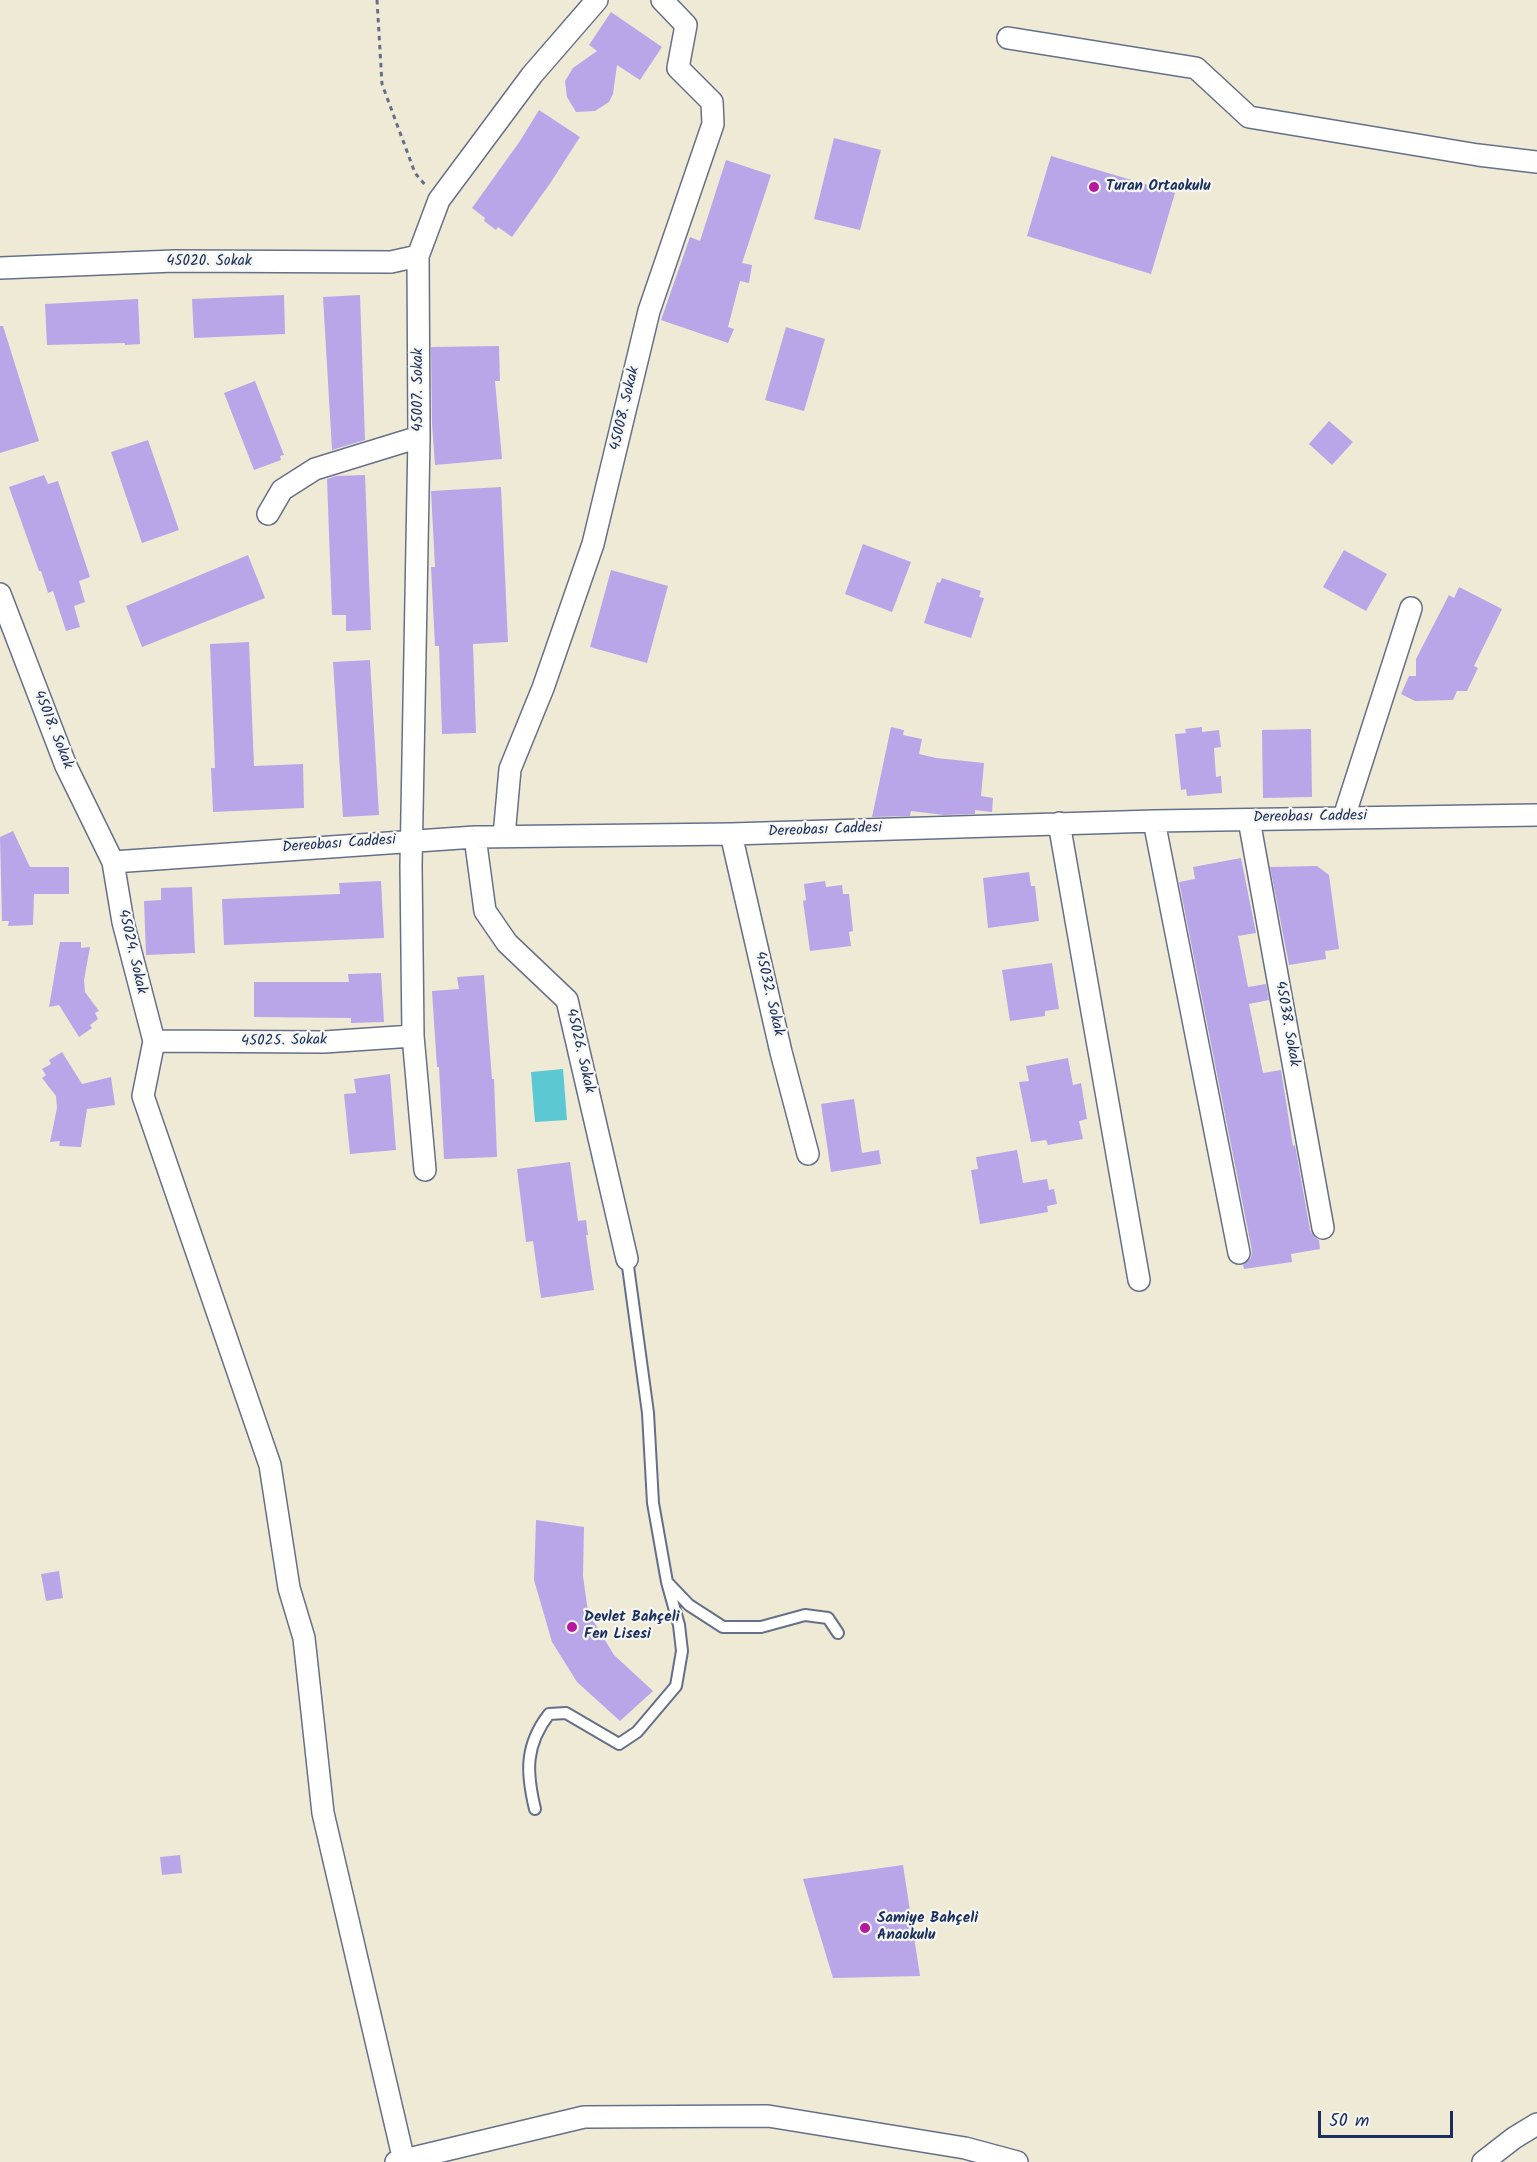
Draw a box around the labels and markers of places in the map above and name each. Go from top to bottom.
place label: Turan Ortaokulu [1106,178,1211,196]
marker: Turan Ortaokulu [1087,180,1101,194]
place label: Devlet Bahçeli Fen Lisesi [584,1609,680,1644]
marker: Devlet Bahçeli Fen Lisesi [565,1620,579,1634]
place label: Samiye Bahçeli Anaokulu [877,1910,978,1945]
marker: Samiye Bahçeli Anaokulu [858,1921,872,1935]

